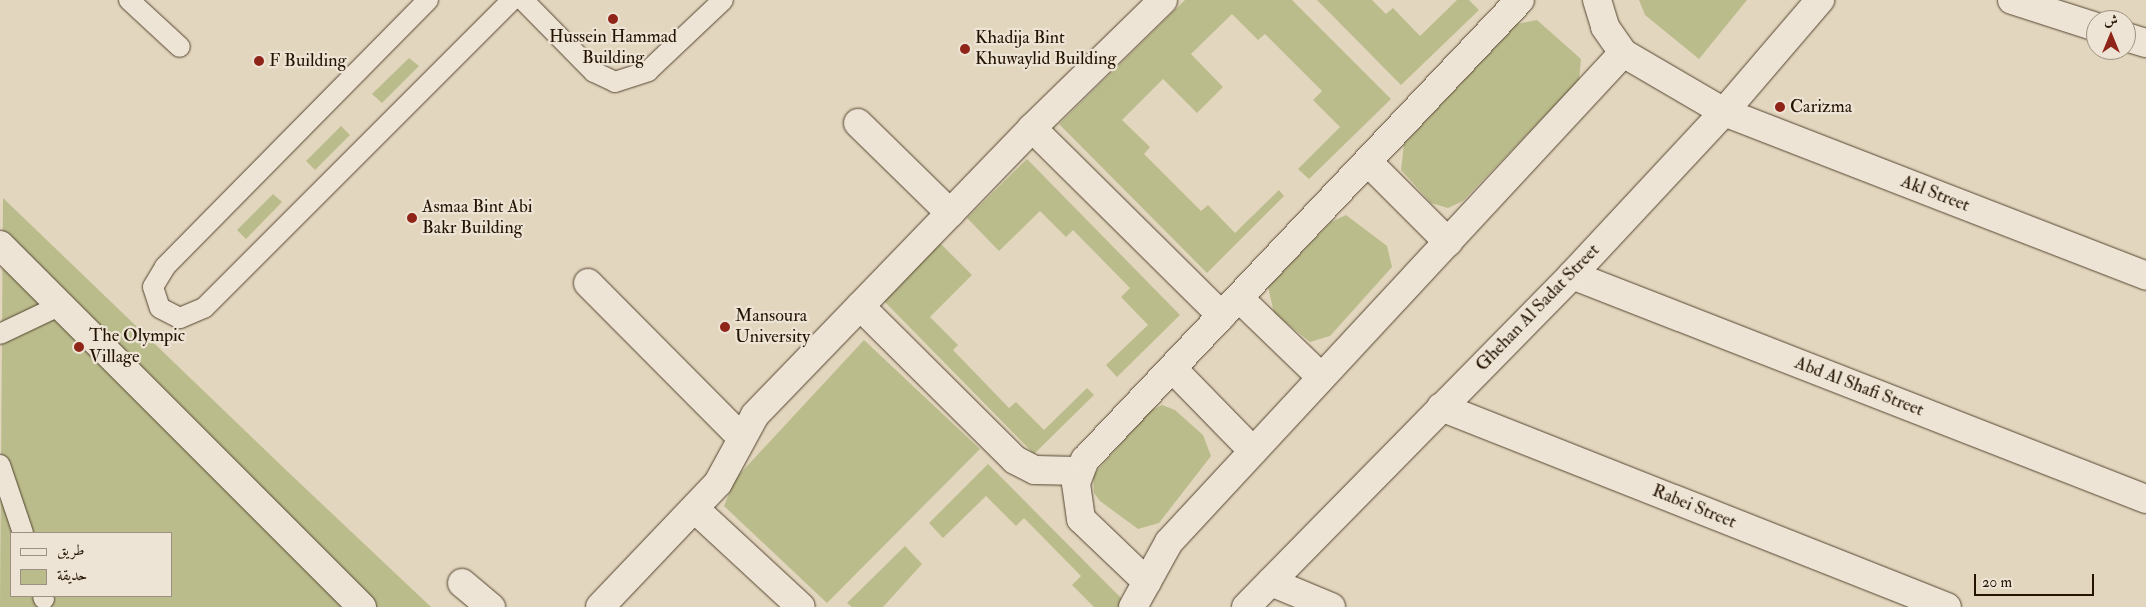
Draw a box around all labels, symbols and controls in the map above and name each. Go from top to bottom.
north arrow [2086,10,2136,60]
text: ش [2104,12,2118,29]
marker: Hussein Hammad Building [607,13,619,25]
place label: Hussein Hammad Building [549,27,677,70]
place label: Khadija Bint Khuwaylid Building [975,28,1116,70]
marker: Khadija Bint Khuwaylid Building [959,43,971,55]
place label: F Building [269,50,346,72]
marker: F Building [253,55,265,67]
place label: Carizma [1790,96,1852,118]
marker: Carizma [1774,101,1786,113]
street label: Akl Street [1898,171,1972,217]
place label: Asmaa Bint Abi Bakr Building [422,197,532,240]
marker: Asmaa Bint Abi Bakr Building [406,212,418,224]
street label: Ghehan Al Sadat Street [1472,240,1604,376]
place label: Mansoura University [735,306,810,348]
marker: Mansoura University [719,321,731,333]
place label: The Olympic Village [89,326,185,368]
marker: The Olympic Village [73,341,85,353]
street label: Abd Al Shafi Street [1791,352,1927,422]
street label: Rabei Street [1649,480,1739,534]
legend [10,532,172,597]
text: طريق [57,541,84,560]
scale bar [1976,564,2096,596]
text: حديقة [57,566,87,585]
text: 20 m [1982,573,2012,592]

